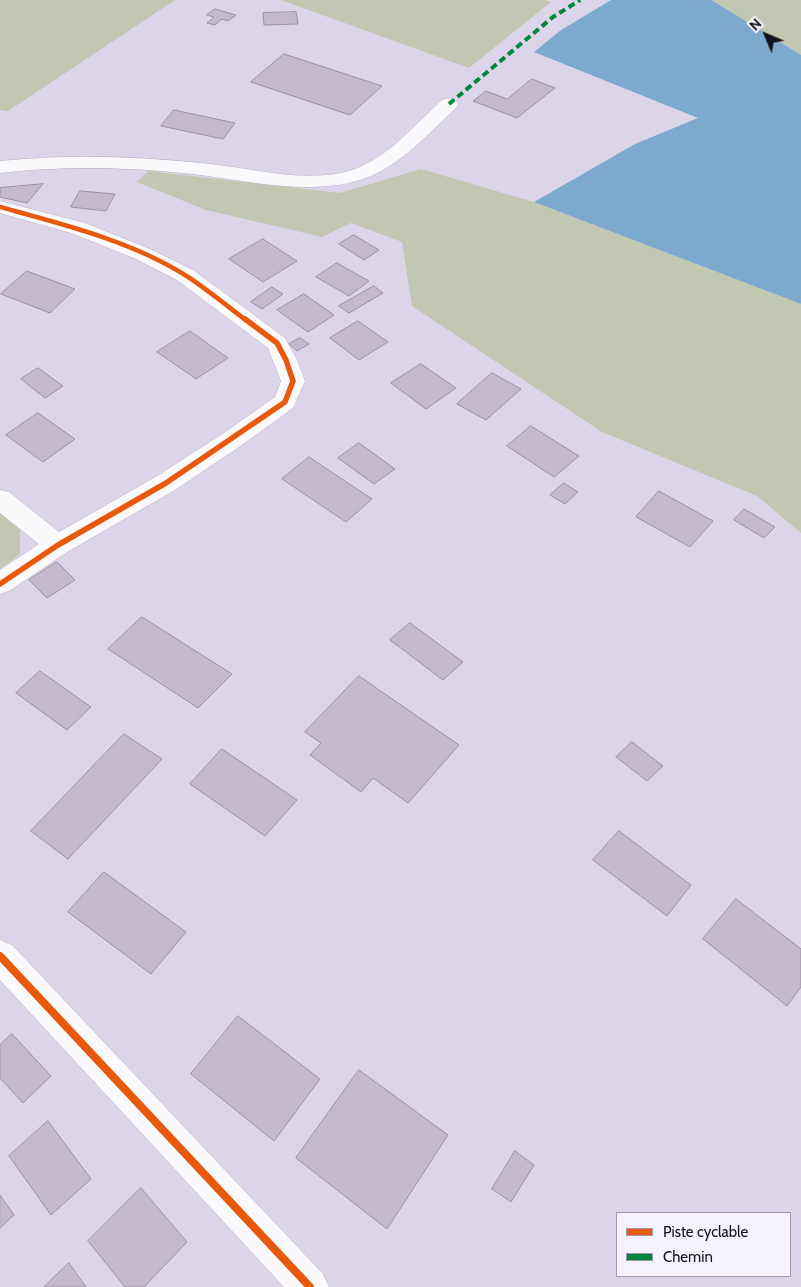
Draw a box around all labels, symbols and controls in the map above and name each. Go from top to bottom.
north arrow [741,10,791,60]
text: N [746,15,765,34]
legend [616,1212,791,1277]
text: Piste cyclable [663,1223,748,1241]
text: Chemin [663,1248,713,1266]

